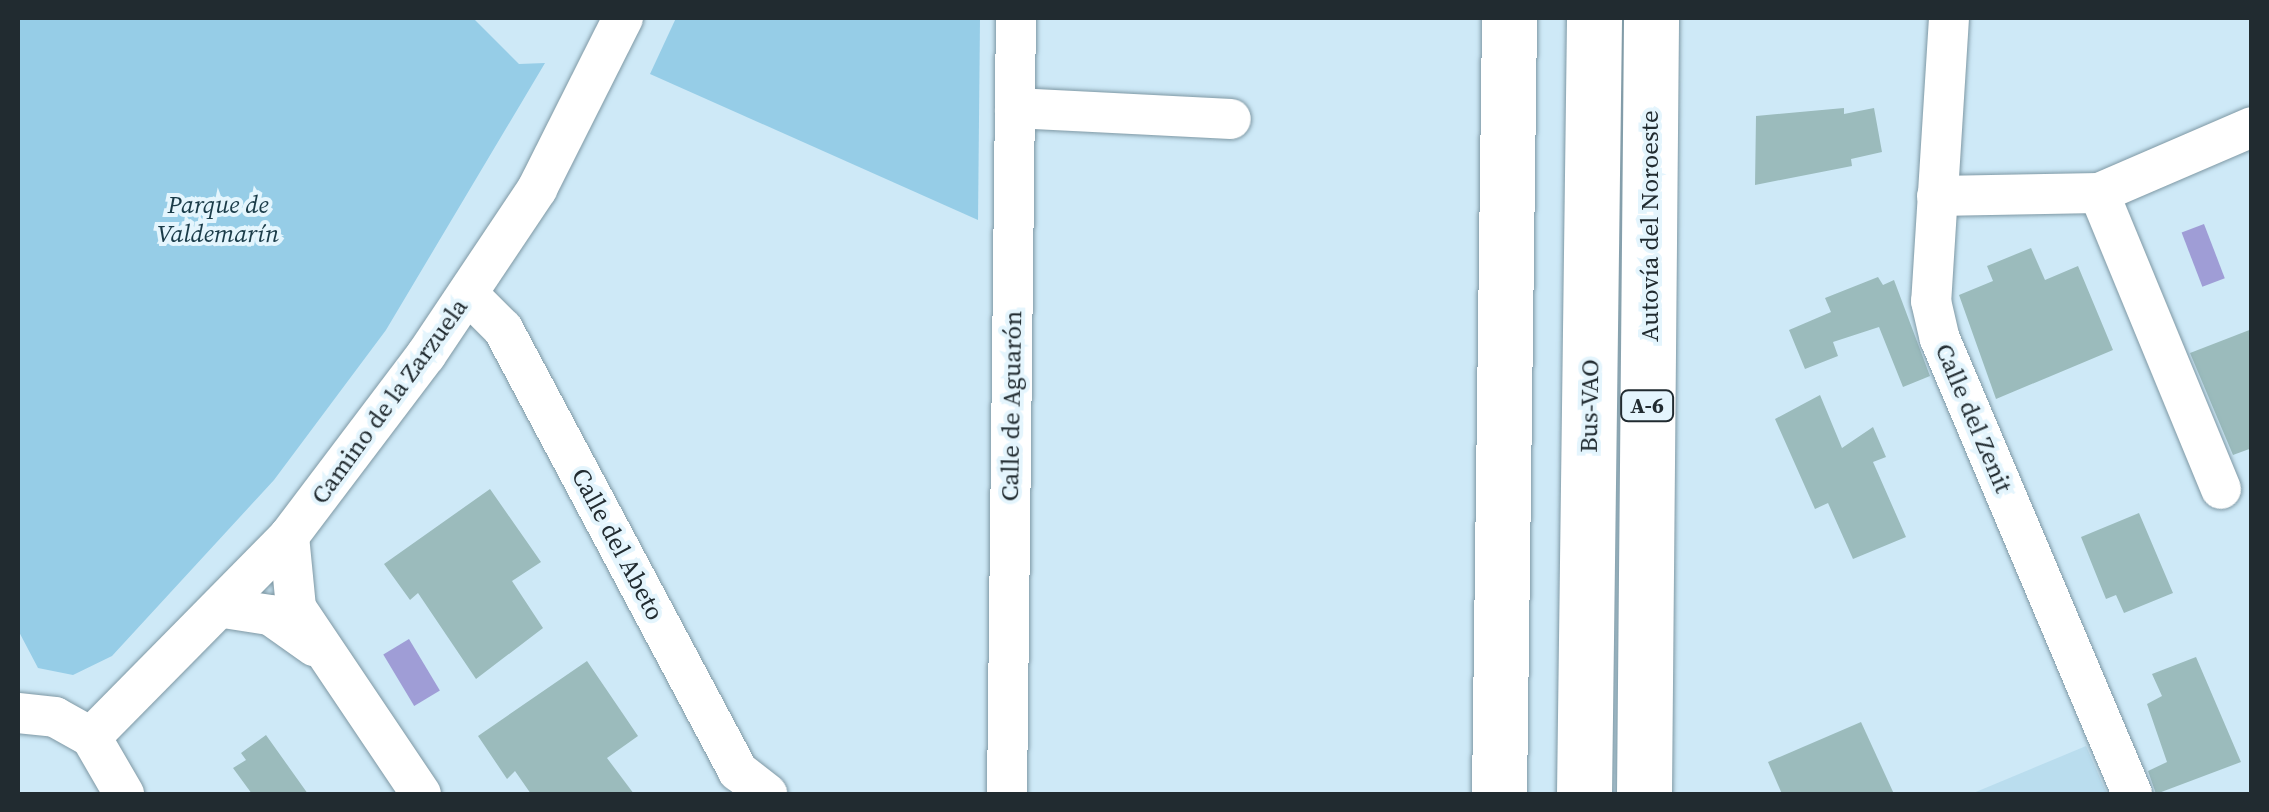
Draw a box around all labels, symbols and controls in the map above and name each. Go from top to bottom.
street label: Autovía del Noroeste [1634,110,1664,342]
park label: Parque de Valdemarín [157,190,279,249]
street label: Camino de la Zarzuela [304,292,474,510]
street label: Calle de Aguarón [994,310,1028,502]
street label: Calle del Zenit [1929,339,2019,497]
street label: Bus-VAO [1573,359,1605,453]
road number: A-6 [1620,389,1674,423]
street label: Calle del Abeto [565,463,671,625]

